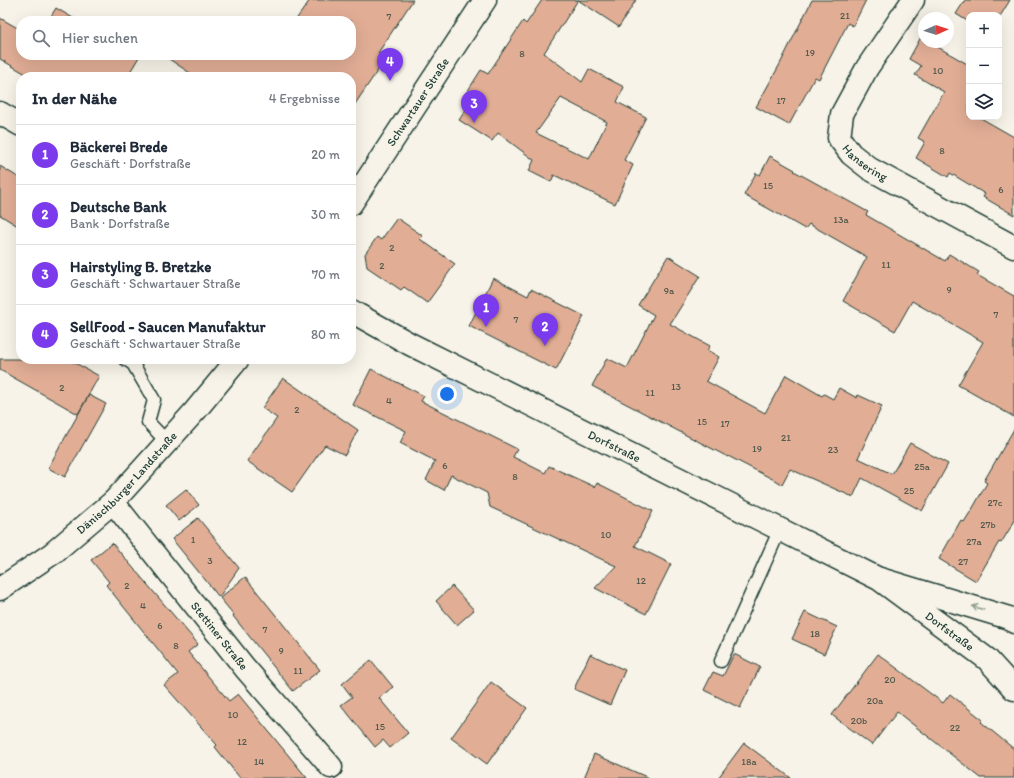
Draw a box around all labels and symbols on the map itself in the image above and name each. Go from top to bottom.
house number: 21 [840,9,850,22]
house number: 7 [387,10,392,23]
north arrow [918,12,954,48]
house number: 19 [805,46,815,59]
house number: 8 [519,47,525,60]
pin: 4 [377,48,403,81]
street label: Schwartauer Straße [384,55,452,149]
house number: 10 [933,64,943,77]
pin: 3 [461,90,487,123]
house number: 17 [776,94,786,107]
street label: Hansering [839,142,891,184]
house number: 8 [939,144,945,157]
house number: 15 [763,179,773,192]
house number: 6 [998,183,1004,196]
house number: 13a [833,213,849,226]
house number: 2 [389,241,395,254]
house number: 11 [881,258,891,271]
house number: 2 [379,259,385,272]
house number: 9 [946,283,952,296]
house number: 9a [664,284,675,297]
pin: 1 [473,294,499,327]
house number: 7 [994,308,999,321]
house number: 7 [514,313,519,326]
pin: 2 [532,313,558,346]
house number: 13 [671,380,682,393]
house number: 2 [59,381,65,394]
your location [437,384,457,404]
house number: 11 [645,386,655,399]
house number: 4 [386,394,392,407]
house number: 2 [294,403,300,416]
house number: 15 [697,415,707,428]
house number: 17 [720,417,730,430]
street label: Dorfstraße [586,427,643,465]
street label: Dänischburger Landstraße [74,429,180,537]
house number: 21 [781,431,791,444]
house number: 19 [752,442,762,455]
house number: 23 [828,443,839,456]
house number: 6 [442,459,448,472]
house number: 25a [914,460,931,473]
house number: 8 [512,470,518,483]
house number: 25 [904,484,914,497]
house number: 27c [988,496,1003,509]
house number: 27b [980,518,996,531]
house number: 10 [601,528,611,541]
house number: 1 [191,533,196,546]
house number: 27a [966,535,983,548]
house number: 3 [207,554,213,567]
house number: 27 [958,555,968,568]
house number: 12 [636,574,647,587]
house number: 2 [124,579,130,592]
house number: 4 [140,599,146,612]
street label: Stettiner Straße [188,599,251,673]
one-way arrow [972,604,985,611]
street label: Dorfstraße [923,609,977,654]
house number: 6 [157,619,163,632]
house number: 7 [263,623,268,636]
house number: 18 [810,627,821,640]
house number: 8 [173,639,179,652]
house number: 9 [278,644,284,657]
house number: 11 [293,664,303,677]
house number: 20 [884,673,896,686]
house number: 20a [867,694,884,707]
house number: 10 [228,708,238,721]
house number: 20b [851,714,867,727]
house number: 15 [375,720,385,733]
house number: 22 [950,721,961,734]
house number: 12 [237,735,248,748]
house number: 14 [254,755,264,768]
house number: 18a [741,755,757,768]

